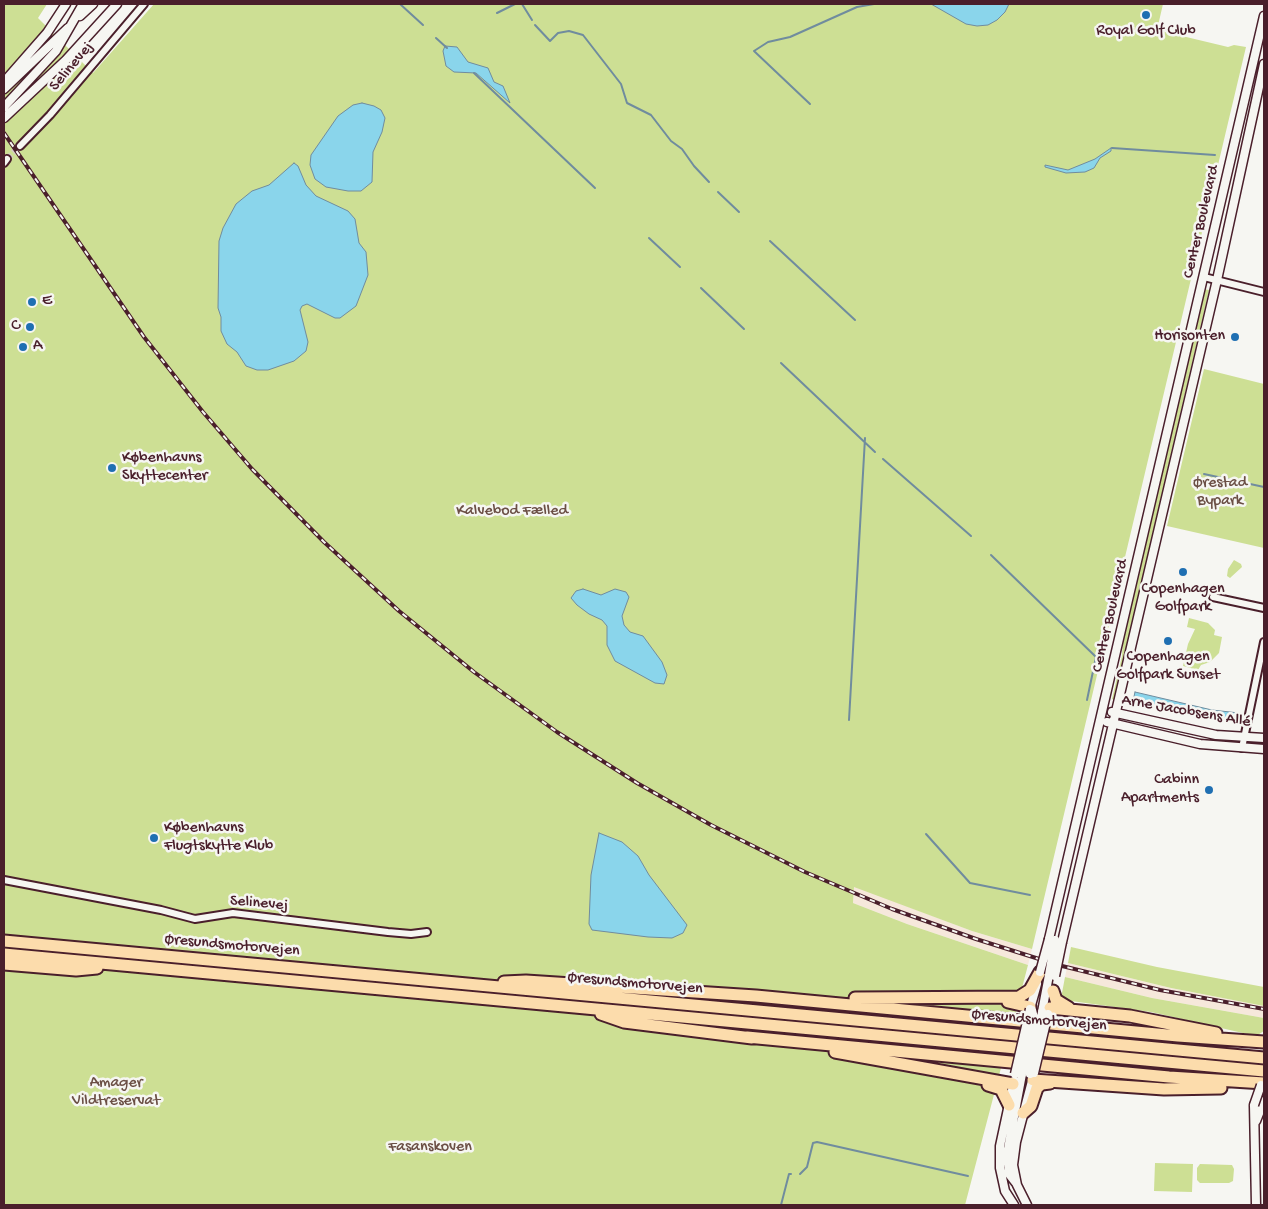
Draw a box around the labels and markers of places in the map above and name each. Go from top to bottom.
marker: Royal Golf Club [1140,9,1152,21]
place label: Royal Golf Club [1096,22,1196,42]
place label: E [42,292,52,312]
marker: E [26,296,38,308]
place label: C [11,317,20,337]
marker: C [24,321,36,333]
place label: Horisonten [1154,327,1225,347]
marker: Horisonten [1229,331,1241,343]
place label: A [33,337,42,357]
marker: A [17,341,29,353]
place label: Københavns Skyttecenter [122,449,208,487]
marker: Københavns Skyttecenter [106,462,118,474]
marker: Copenhagen Golfpark [1177,566,1189,578]
place label: Copenhagen Golfpark [1141,580,1225,618]
marker: Copenhagen Golfpark Sunset [1162,635,1174,647]
place label: Copenhagen Golfpark Sunset [1116,648,1220,686]
place label: Cabinn Apartments [1121,771,1199,809]
marker: Cabinn Apartments [1203,784,1215,796]
place label: Københavns Flugtskytte Klub [164,819,273,857]
marker: Københavns Flugtskytte Klub [148,832,160,844]

